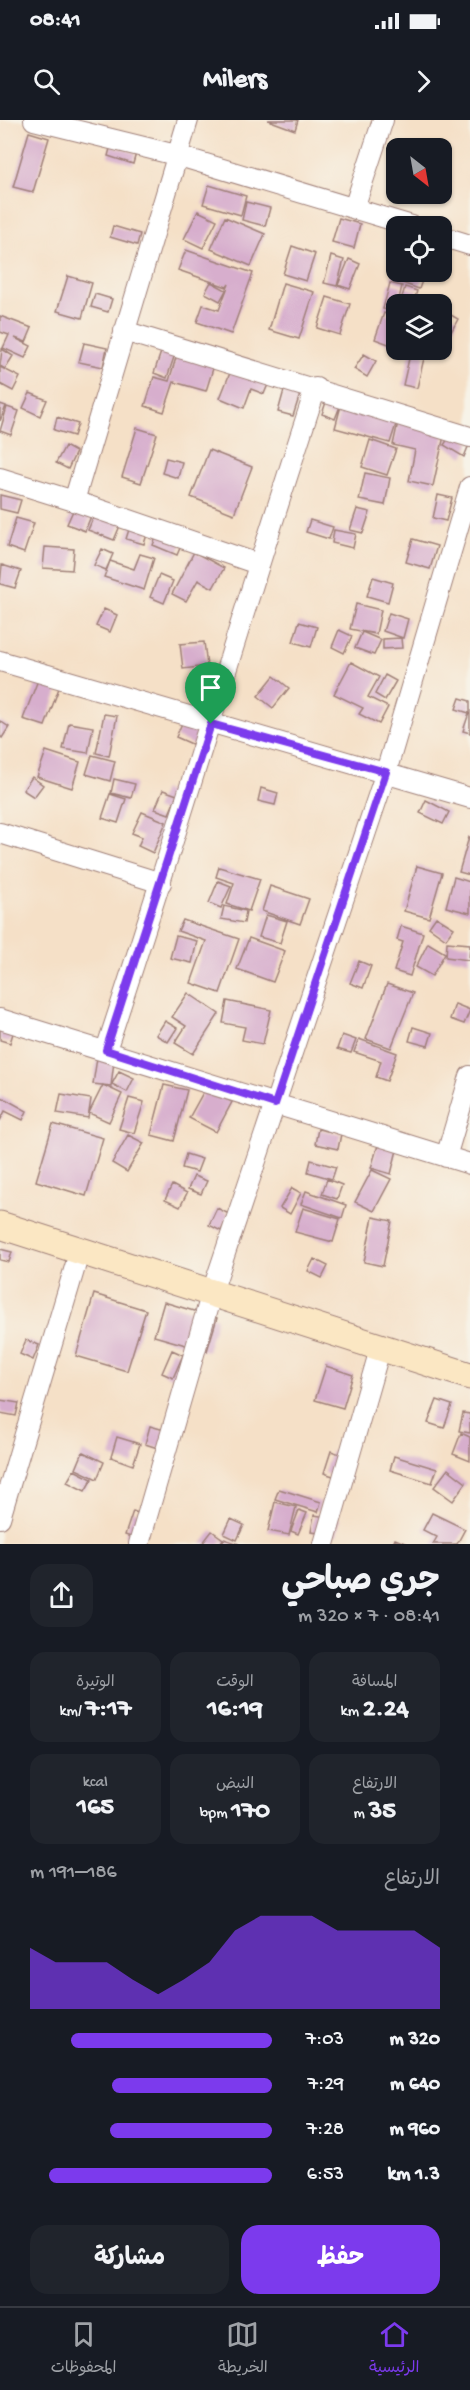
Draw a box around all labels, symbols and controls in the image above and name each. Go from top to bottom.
text: 08:41 [30,8,81,34]
icon: search [30,65,63,98]
text: Milers [203,65,267,97]
icon: forward [407,65,440,98]
north arrow [386,138,452,204]
map controls [386,138,452,360]
button: locate [386,216,452,282]
button: layers [386,294,452,360]
pin [185,662,236,724]
icon: arrive [194,671,227,704]
button: share [30,1564,93,1627]
text: جري صباحي [282,1564,440,1602]
text: 08:41 · 7 × 320 m [298,1606,440,1629]
text: الوتيرة [76,1674,115,1693]
text: الوقت [216,1674,254,1693]
text: المسافة [352,1674,397,1693]
text: 7:17 [86,1695,131,1726]
text: 16:19 [207,1695,263,1726]
text: 2.24 [363,1695,409,1726]
text: /km [59,1703,86,1722]
text: km [341,1703,363,1722]
text: kcal [83,1774,108,1793]
text: النبض [216,1776,254,1795]
text: الارتفاع [352,1776,397,1795]
text: 165 [77,1793,114,1824]
text: 170 [231,1797,270,1828]
text: 35 [369,1797,396,1828]
text: bpm [200,1805,231,1824]
text: m [354,1805,369,1824]
text: 186–191 m [30,1862,117,1885]
text: الارتفاع [384,1869,440,1892]
text: 7:03 [306,2029,344,2052]
text: 320 m [390,2029,440,2052]
text: 7:29 [307,2074,344,2097]
text: 640 m [390,2074,440,2097]
text: 7:28 [307,2119,344,2142]
text: 960 m [390,2119,440,2142]
text: 6:53 [307,2164,344,2187]
text: 1.3 km [387,2164,440,2187]
button: مشاركة [30,2225,229,2294]
button: حفظ [241,2225,440,2294]
tab: المحفوظات [51,2318,117,2381]
tab: الخريطة [218,2318,268,2381]
tab: الرئيسية [369,2318,419,2381]

